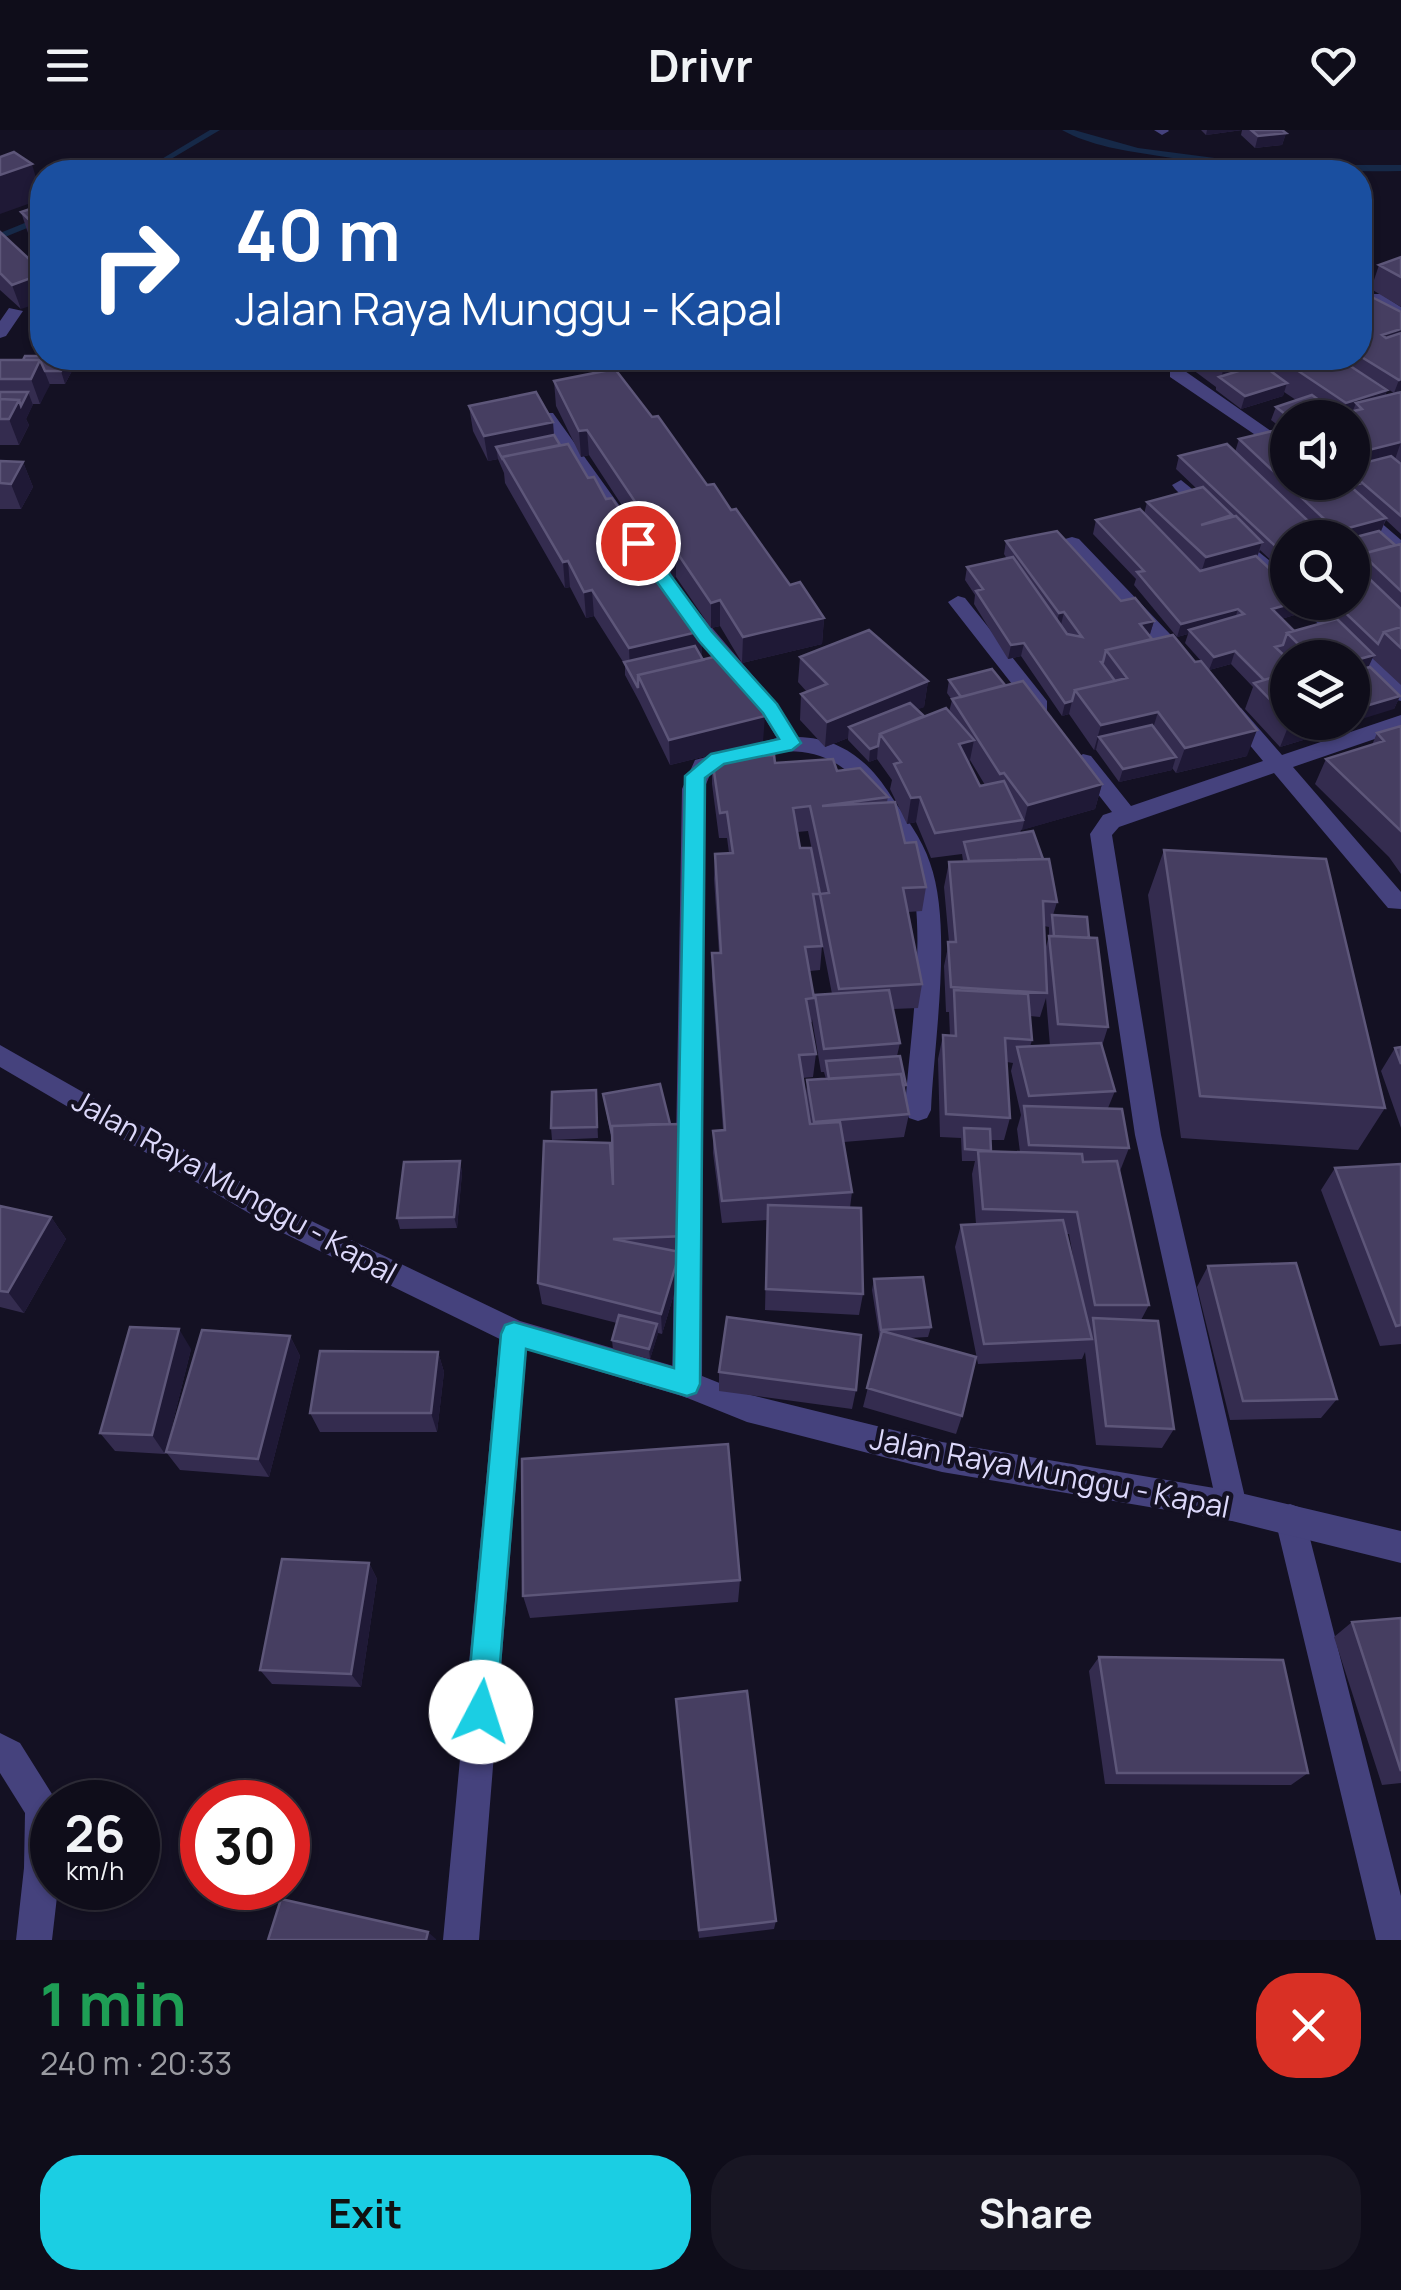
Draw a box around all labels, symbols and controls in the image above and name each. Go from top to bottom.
text: Drivr [648,34,753,96]
icon: menu [40,38,95,93]
icon: heart [1306,38,1361,93]
text: 40 m [235,186,401,282]
icon: right [70,200,200,330]
text: Jalan Raya Munggu - Kapal [235,277,783,339]
map controls [1270,400,1370,740]
button: sound [1270,400,1370,500]
pin [596,501,681,586]
icon: arrive [611,516,666,571]
button: search [1270,520,1370,620]
button: layers [1270,640,1370,740]
street label: Jalan Raya Munggu - Kapal [65,1080,405,1292]
street label: Jalan Raya Munggu - Kapal [867,1417,1233,1527]
position arrow [429,1660,533,1764]
speed limit sign: 30 [180,1780,310,1910]
text: 26 [65,1799,125,1867]
text: km/h [66,1853,124,1888]
text: 1 min [40,1962,187,2044]
button: close [1256,1973,1361,2078]
text: 240 m · 20:33 [40,2041,232,2085]
button: Exit [40,2155,691,2270]
button: Share [711,2155,1361,2270]

